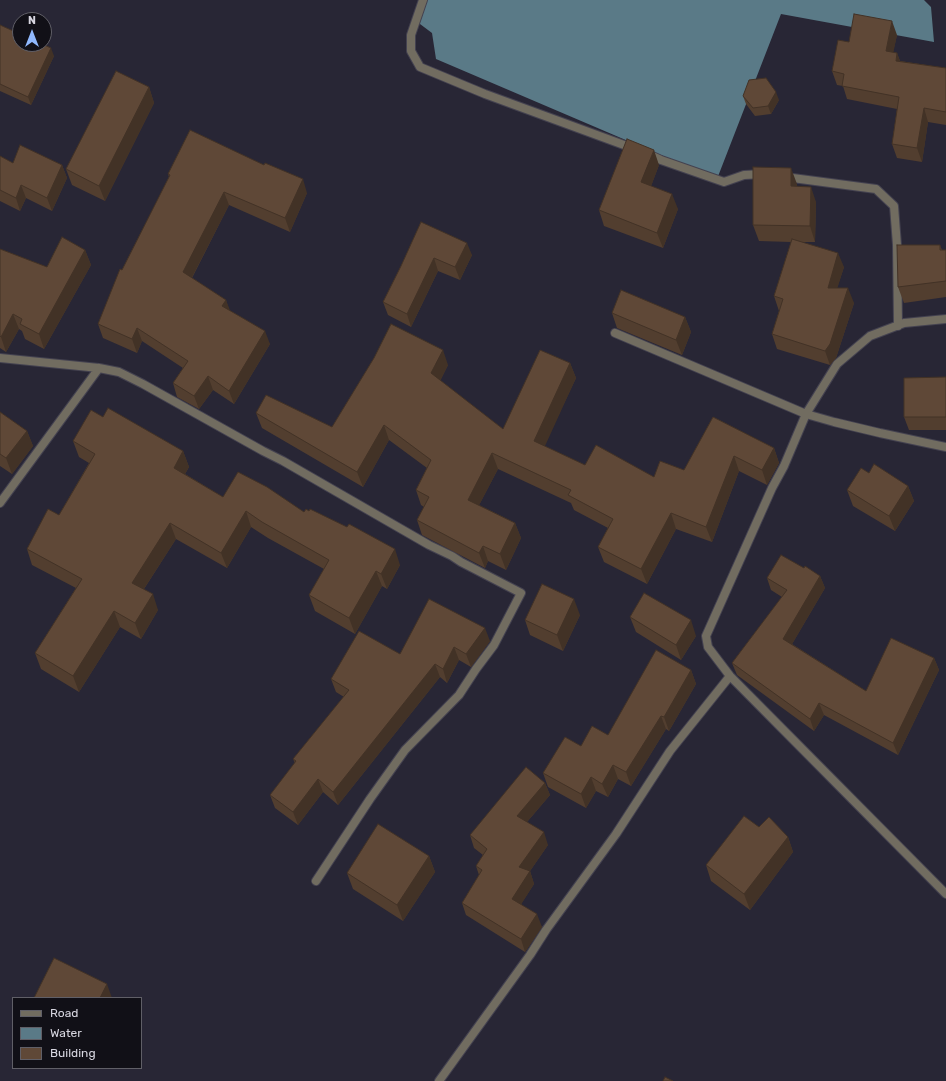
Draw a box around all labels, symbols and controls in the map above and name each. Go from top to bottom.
north arrow [12,12,52,52]
text: N [28,14,36,27]
legend [12,997,142,1069]
text: Road [50,1006,78,1020]
text: Water [50,1026,82,1040]
text: Building [50,1046,96,1060]

